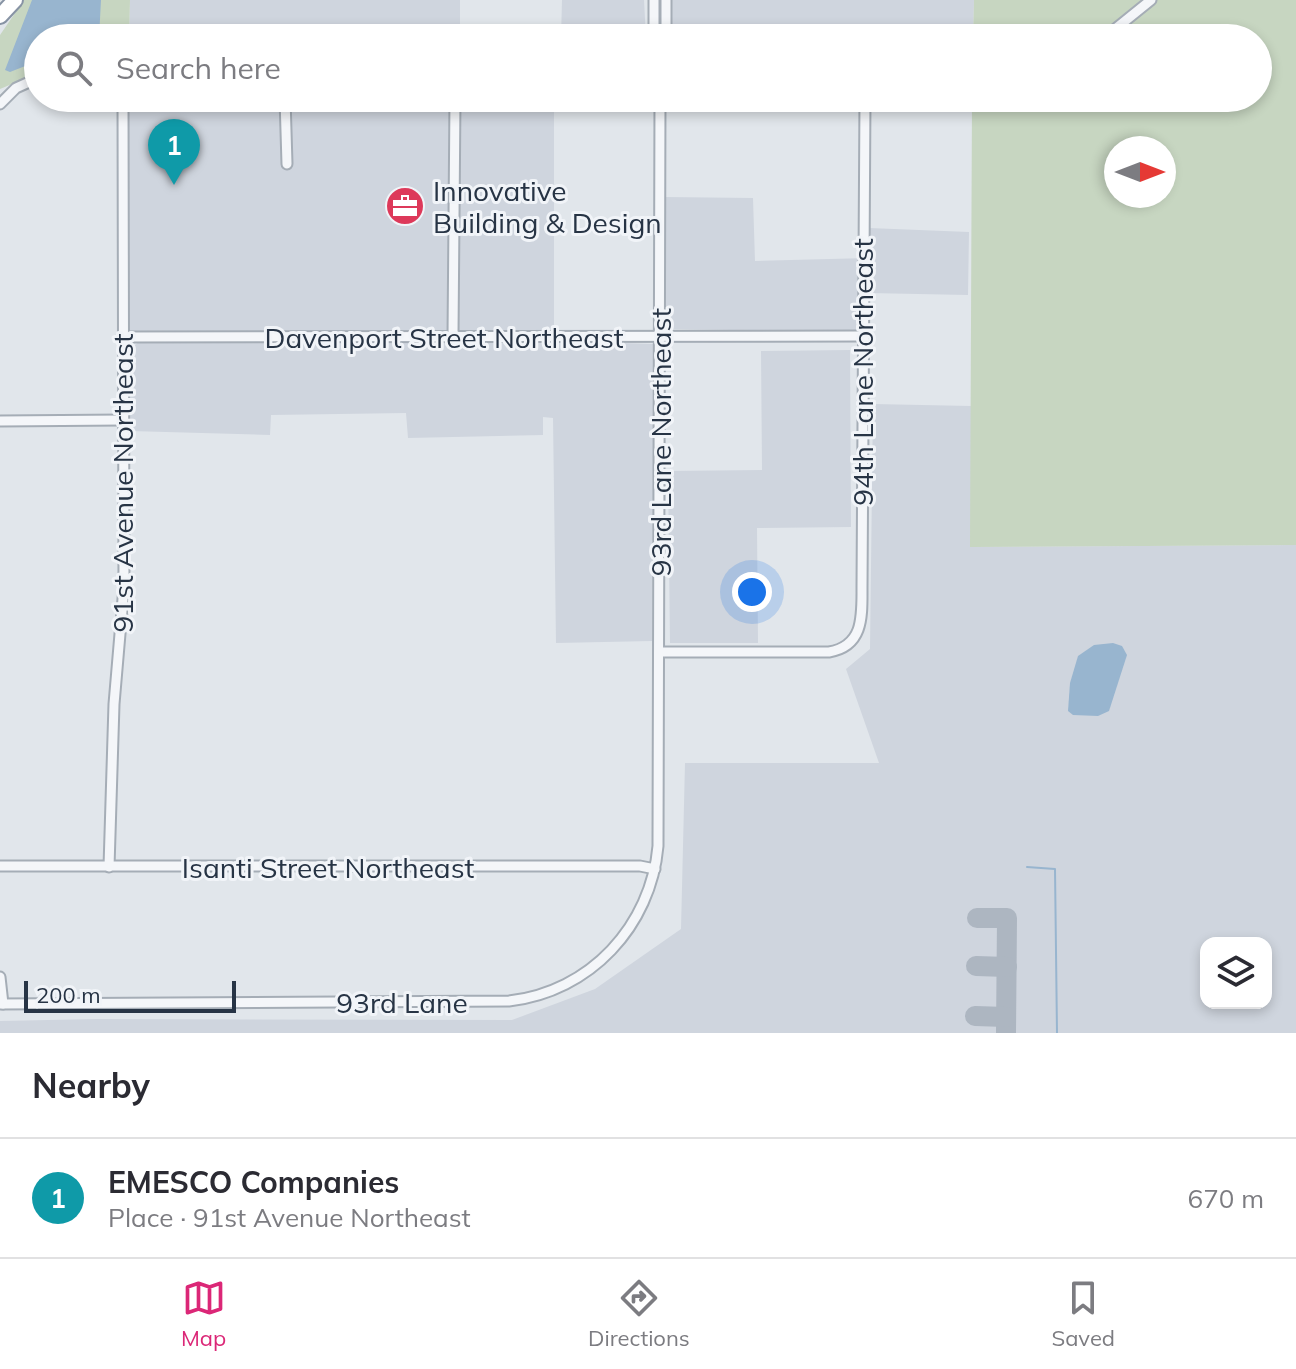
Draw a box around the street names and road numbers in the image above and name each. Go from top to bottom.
street label: 94th Lane Northeast [845,238,880,506]
street label: 93rd Lane Northeast [643,308,678,576]
street label: Davenport Street Northeast [264,320,624,355]
street label: 91st Avenue Northeast [105,333,140,632]
street label: Isanti Street Northeast [182,850,474,885]
street label: 93rd Lane [336,985,468,1020]

